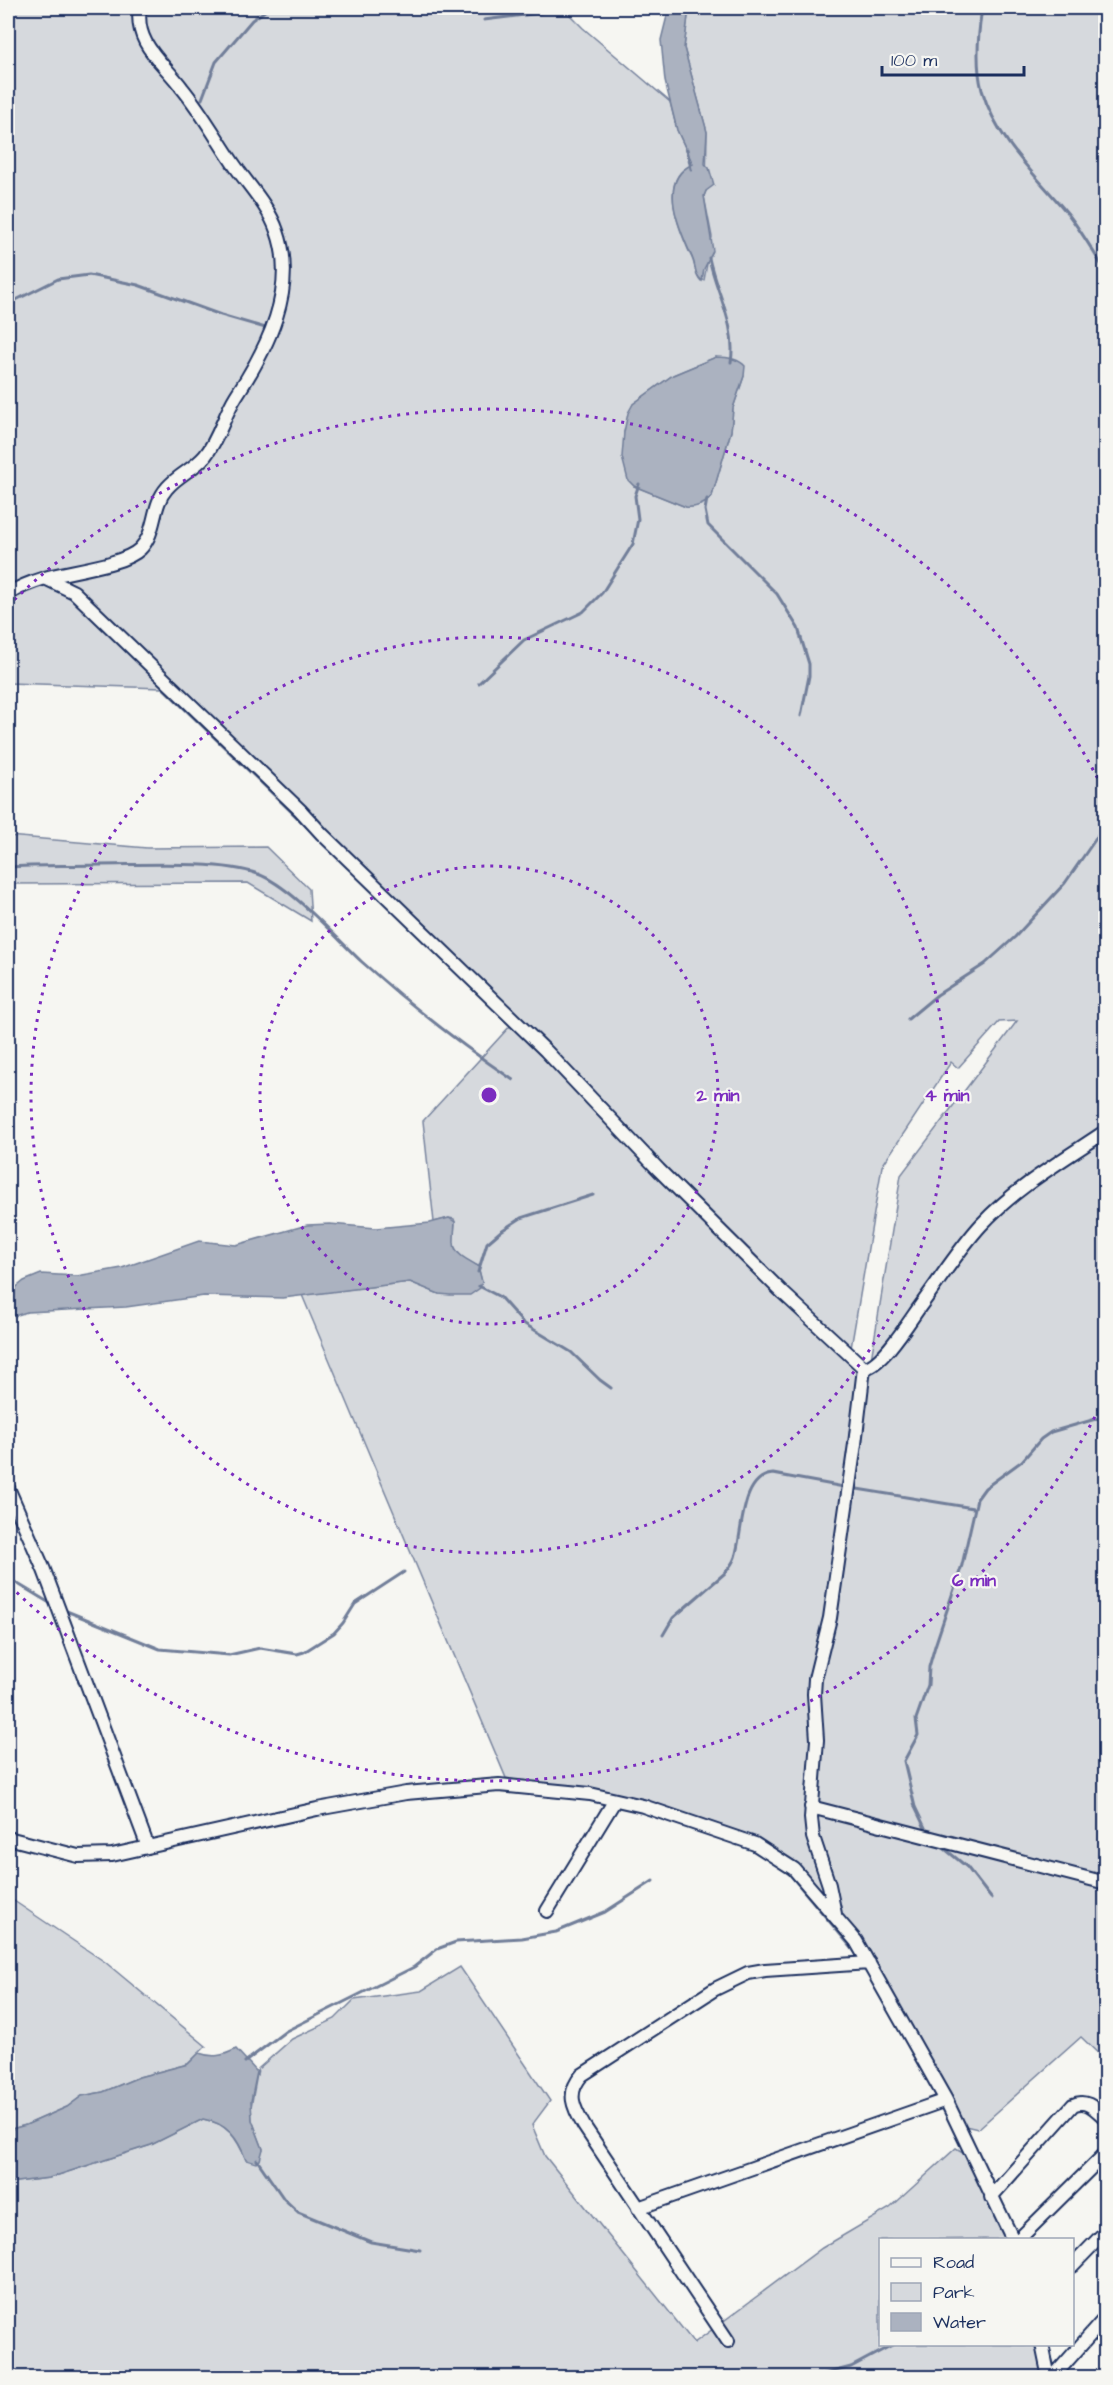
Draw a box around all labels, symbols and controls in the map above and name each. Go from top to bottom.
scale bar [882,39,1024,77]
text: 100 m [891,48,937,73]
text: 2 min [695,1083,740,1108]
text: 4 min [924,1083,970,1108]
centre of rings [479,1085,499,1105]
text: 6 min [952,1568,996,1593]
legend [879,2238,1074,2346]
text: Road [933,2250,974,2275]
text: Park [933,2280,975,2305]
text: Water [933,2310,986,2335]

